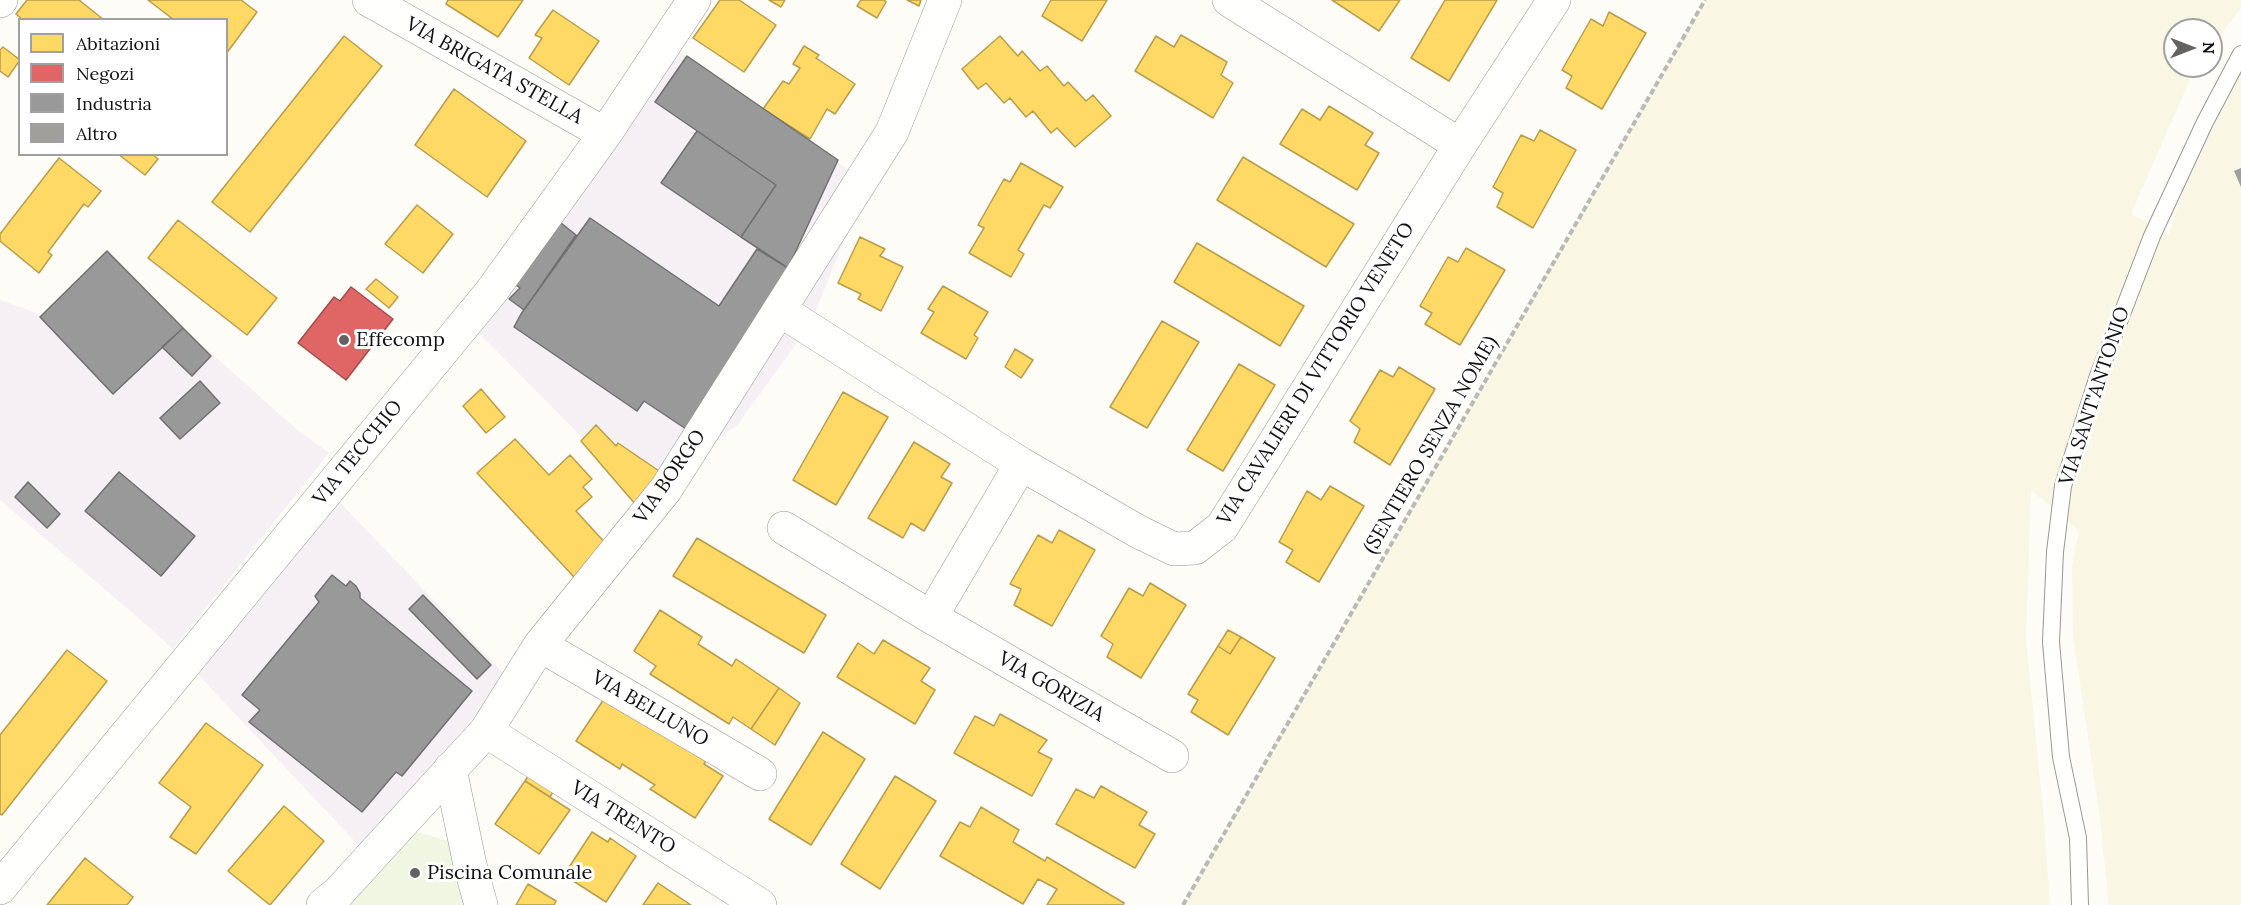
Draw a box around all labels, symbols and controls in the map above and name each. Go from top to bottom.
street label: VIA BRIGATA STELLA [401,12,587,130]
legend [18,18,228,156]
north arrow [2163,18,2223,78]
text: Abitazioni [76,32,160,55]
text: N [2199,42,2219,54]
text: Negozi [76,62,134,85]
text: Industria [76,92,152,115]
text: Altro [76,122,117,145]
street label: VIA CAVALIERI DI VITTORIO VENETO [1212,218,1420,530]
street label: VIA SANT'ANTONIO [2055,304,2135,488]
place label: Effecomp [356,328,445,352]
street label: (SENTIERO SENZA NOME) [1359,332,1503,558]
marker: Effecomp [337,333,351,347]
street label: VIA TECCHIO [308,395,408,511]
street label: VIA BORGO [629,425,711,529]
street label: VIA GORIZIA [994,647,1108,727]
street label: VIA BELLUNO [587,666,713,752]
street label: VIA TRENTO [566,776,680,860]
place label: Piscina Comunale [427,861,592,885]
marker: Piscina Comunale [408,866,422,880]

